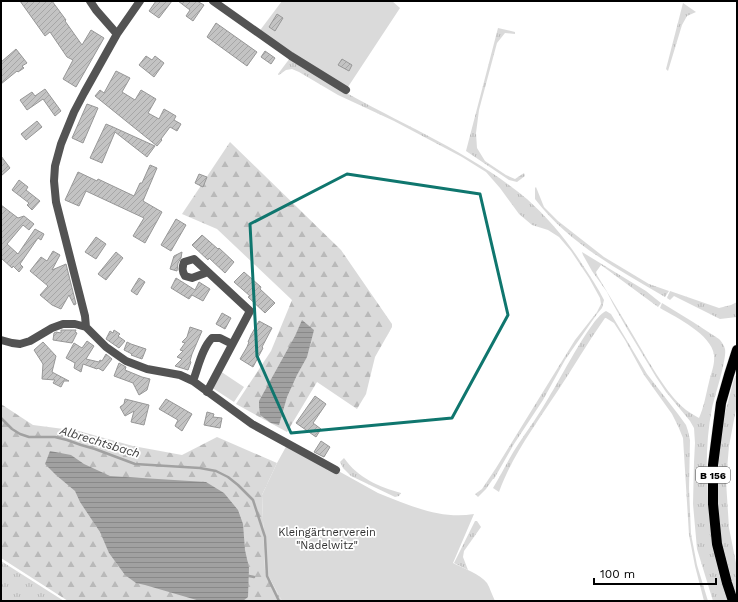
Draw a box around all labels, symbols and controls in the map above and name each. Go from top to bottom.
water label: Albrechtsbach [57,423,142,461]
road number: B 156 [696,467,730,483]
park label: Kleingärtnerverein "Nadelwitz" [278,526,376,552]
scale bar [594,560,716,586]
text: 100 m [600,567,635,581]

